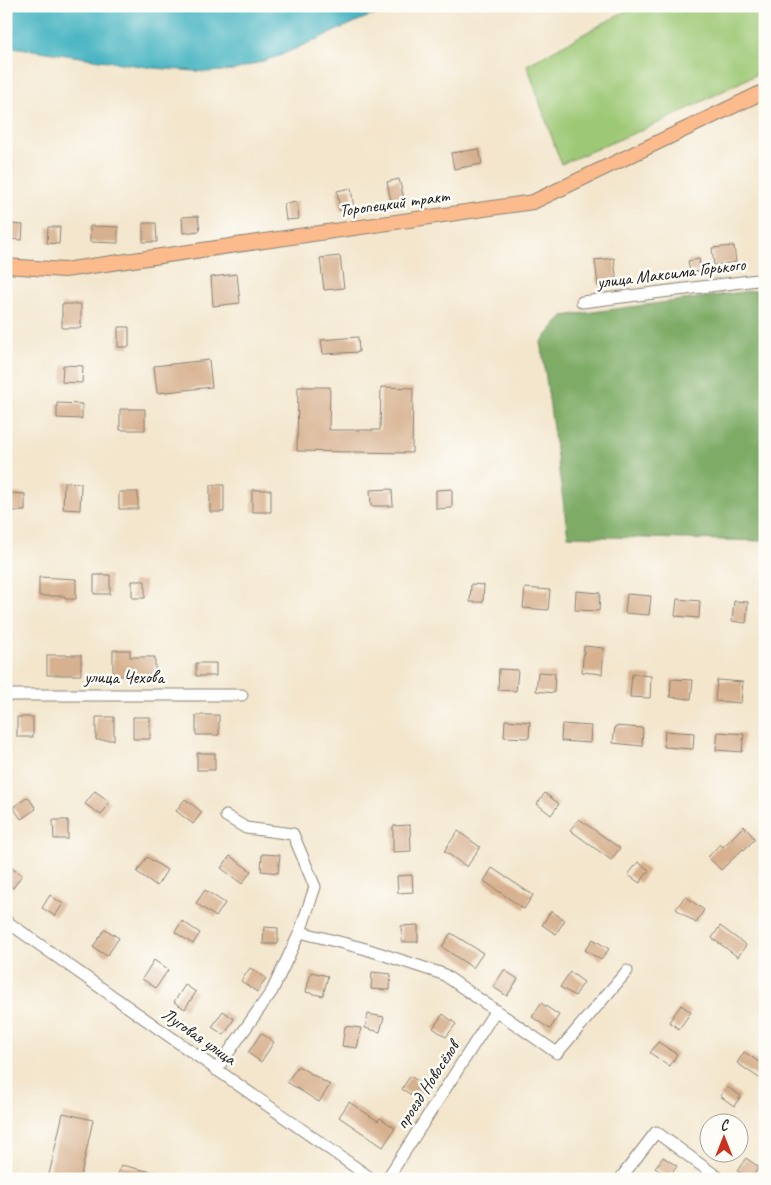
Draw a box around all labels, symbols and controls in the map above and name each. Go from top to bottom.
street label: Торопецкий тракт [338,184,452,222]
street label: улица Максима Горького [595,253,748,293]
street label: улица Чехова [83,666,165,688]
street label: Луговая улица [158,1002,241,1070]
street label: проезд Новосёлов [391,1035,465,1133]
north arrow [698,1112,748,1162]
text: С [721,1117,730,1134]

